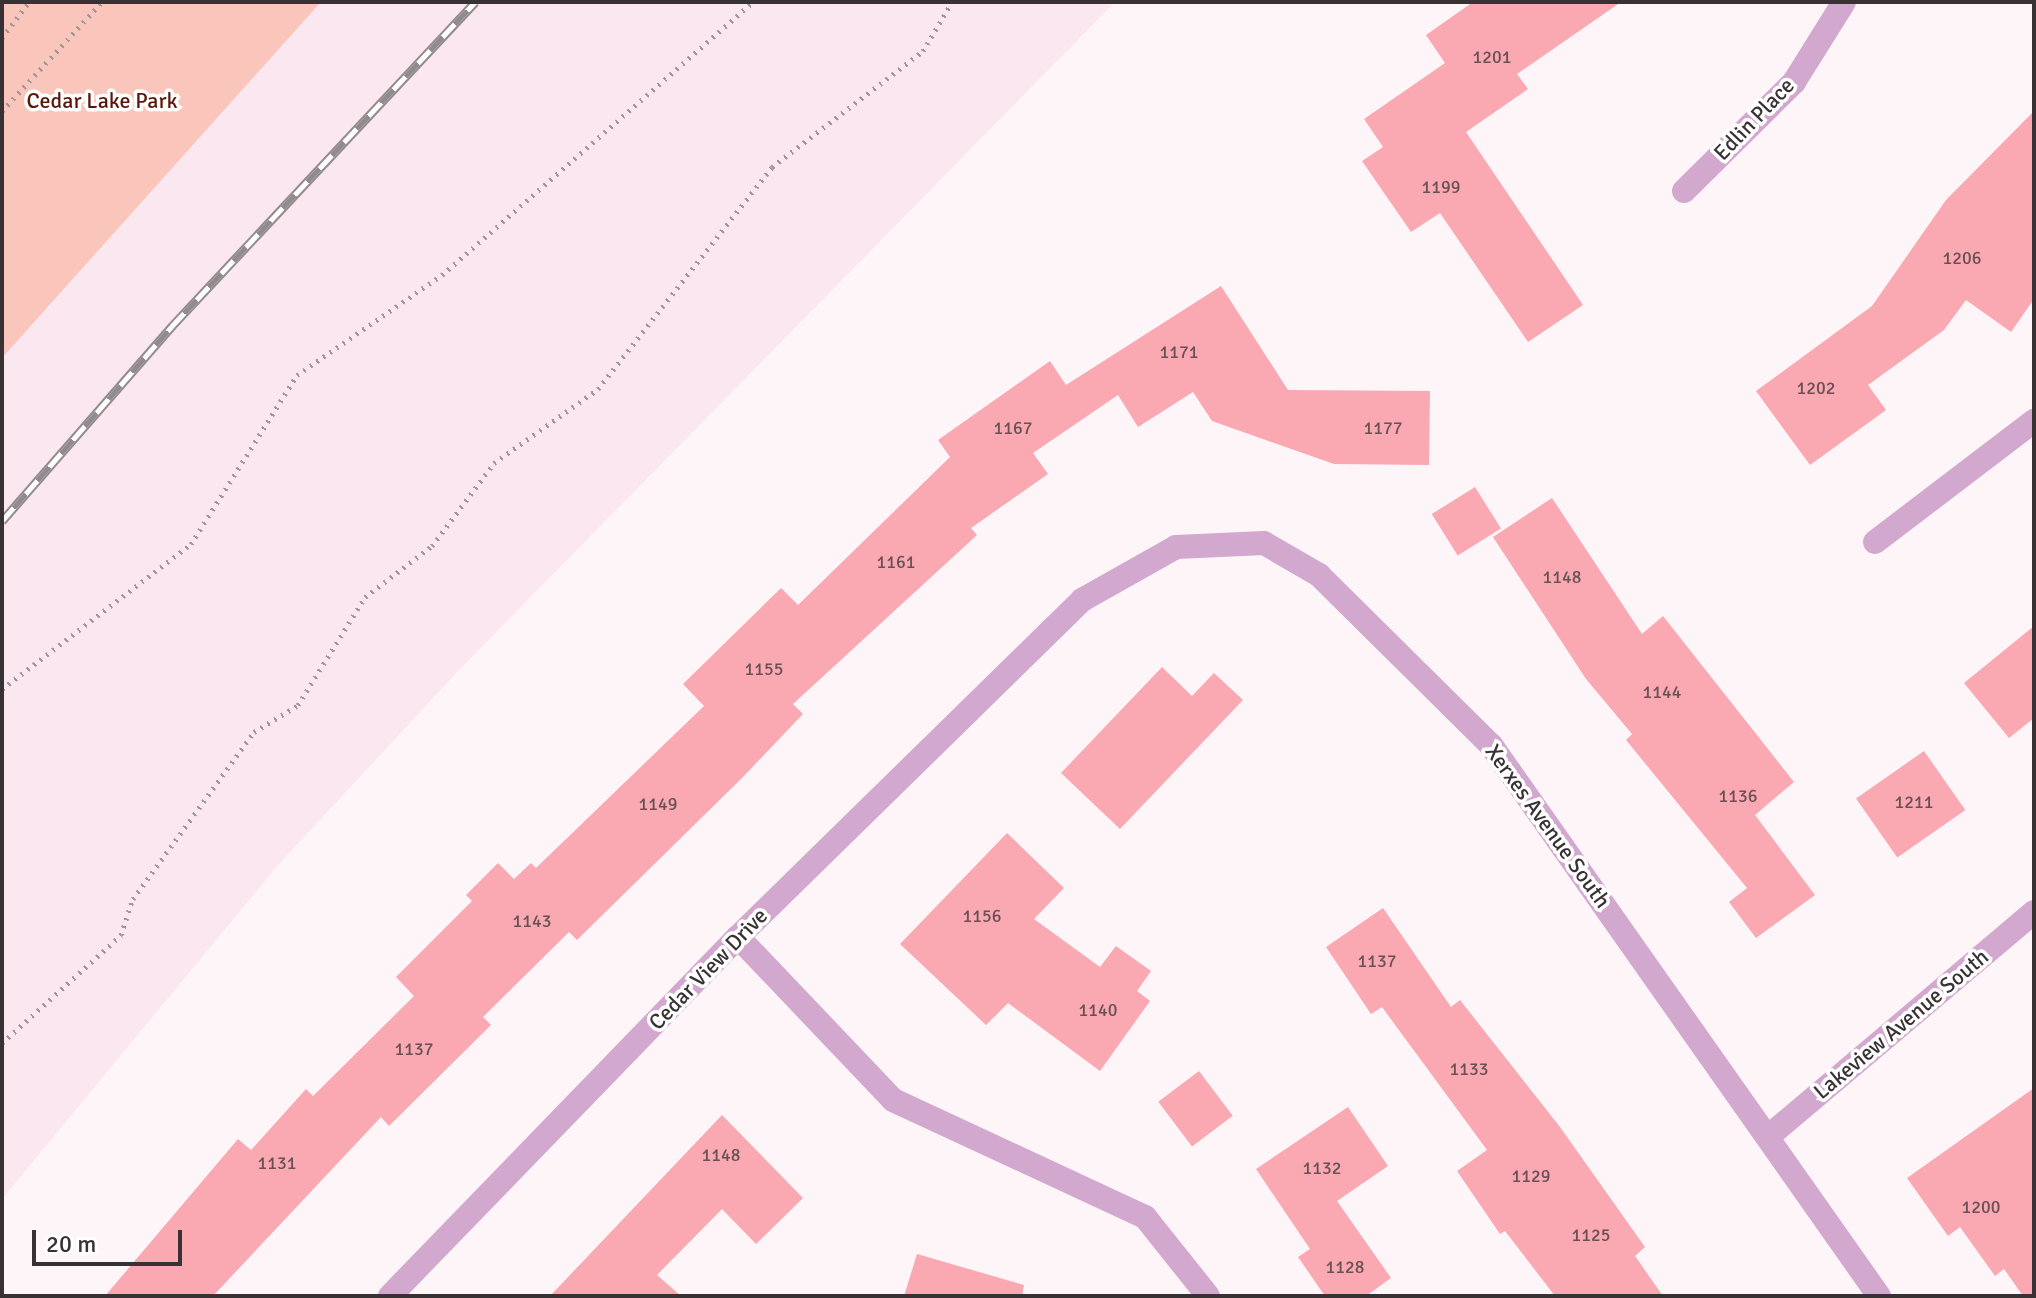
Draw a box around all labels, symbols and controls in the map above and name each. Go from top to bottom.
house number: 1201 [1473,46,1511,68]
street label: Edlin Place [1708,72,1800,166]
park label: Cedar Lake Park [26,88,178,114]
house number: 1199 [1422,176,1460,198]
house number: 1206 [1943,247,1981,269]
house number: 1171 [1160,341,1198,363]
house number: 1202 [1797,377,1835,399]
house number: 1167 [994,417,1032,439]
house number: 1177 [1364,417,1402,439]
house number: 1161 [877,551,915,573]
house number: 1148 [1543,566,1581,588]
house number: 1155 [745,658,783,680]
house number: 1144 [1643,681,1681,703]
street label: Xerxes Avenue South [1480,739,1616,913]
house number: 1136 [1719,785,1757,807]
house number: 1211 [1895,791,1933,813]
house number: 1149 [639,793,677,815]
street label: Cedar View Drive [643,903,773,1035]
house number: 1156 [963,905,1001,927]
house number: 1143 [513,910,551,932]
street label: Lakeview Avenue South [1808,943,1994,1105]
house number: 1137 [1358,950,1396,972]
house number: 1140 [1079,999,1117,1021]
house number: 1137 [395,1038,433,1060]
house number: 1133 [1450,1058,1488,1080]
house number: 1148 [702,1144,740,1166]
house number: 1131 [258,1152,296,1174]
house number: 1132 [1303,1157,1341,1179]
house number: 1129 [1512,1165,1550,1187]
house number: 1200 [1962,1196,2000,1218]
scale bar [36,1214,186,1264]
house number: 1125 [1572,1224,1610,1246]
text: 20 m [46,1229,96,1259]
house number: 1128 [1326,1256,1364,1278]

